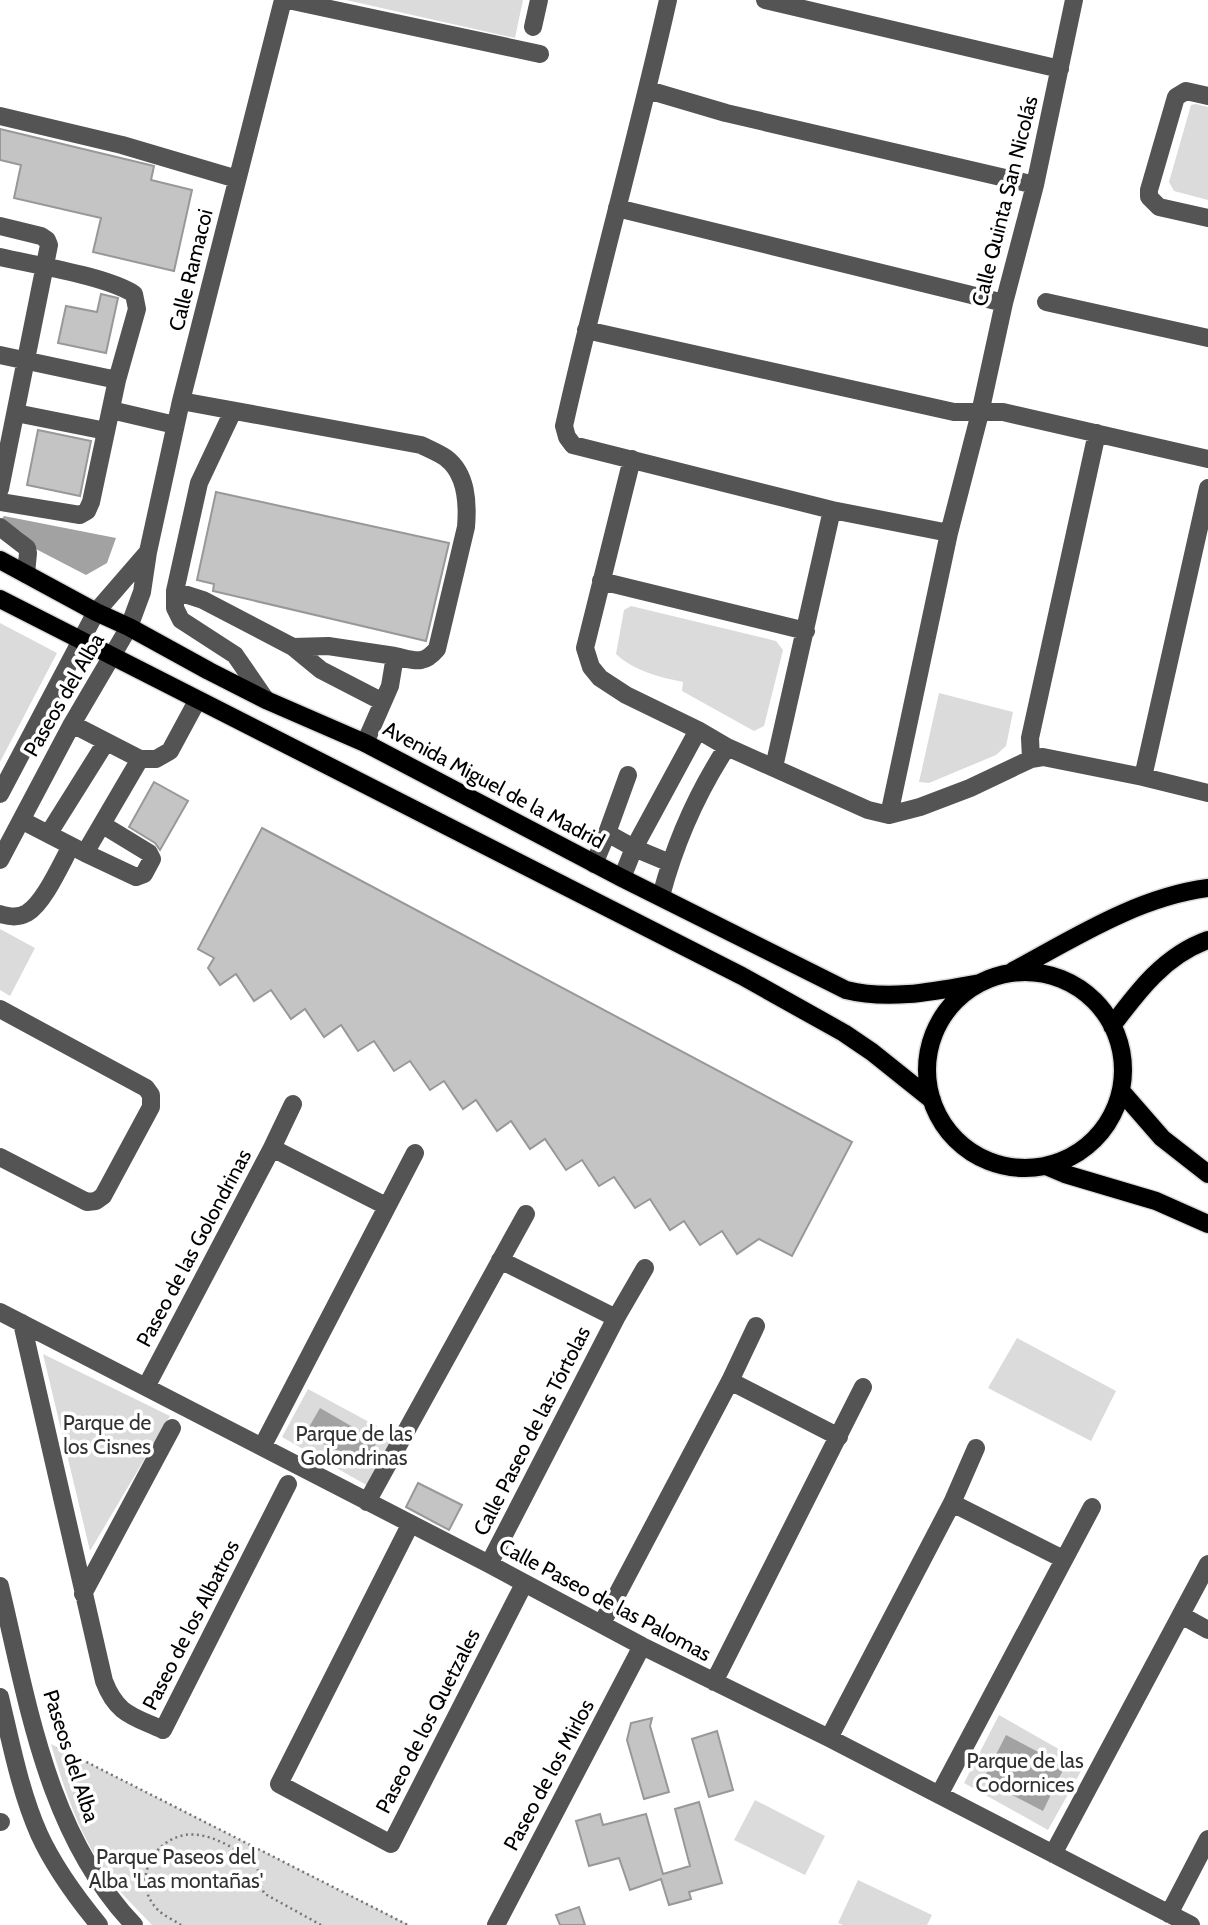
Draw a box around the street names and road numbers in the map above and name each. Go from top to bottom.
street label: Calle Quinta San Nicolás [966,93,1043,309]
street label: Calle Ramacoi [163,206,218,333]
street label: Paseos del Alba [18,629,109,761]
street label: Avenida Miguel de la Madrid [379,715,609,854]
street label: Paseo de las Golondrinas [131,1144,256,1351]
street label: Calle Paseo de las Tórtolas [468,1322,595,1540]
street label: Calle Paseo de las Palomas [495,1533,716,1666]
street label: Paseo de los Albatros [137,1535,244,1714]
street label: Paseo de los Quetzales [370,1624,485,1817]
street label: Paseos del Alba [38,1686,105,1825]
street label: Paseo de los Mirlos [498,1695,599,1855]

